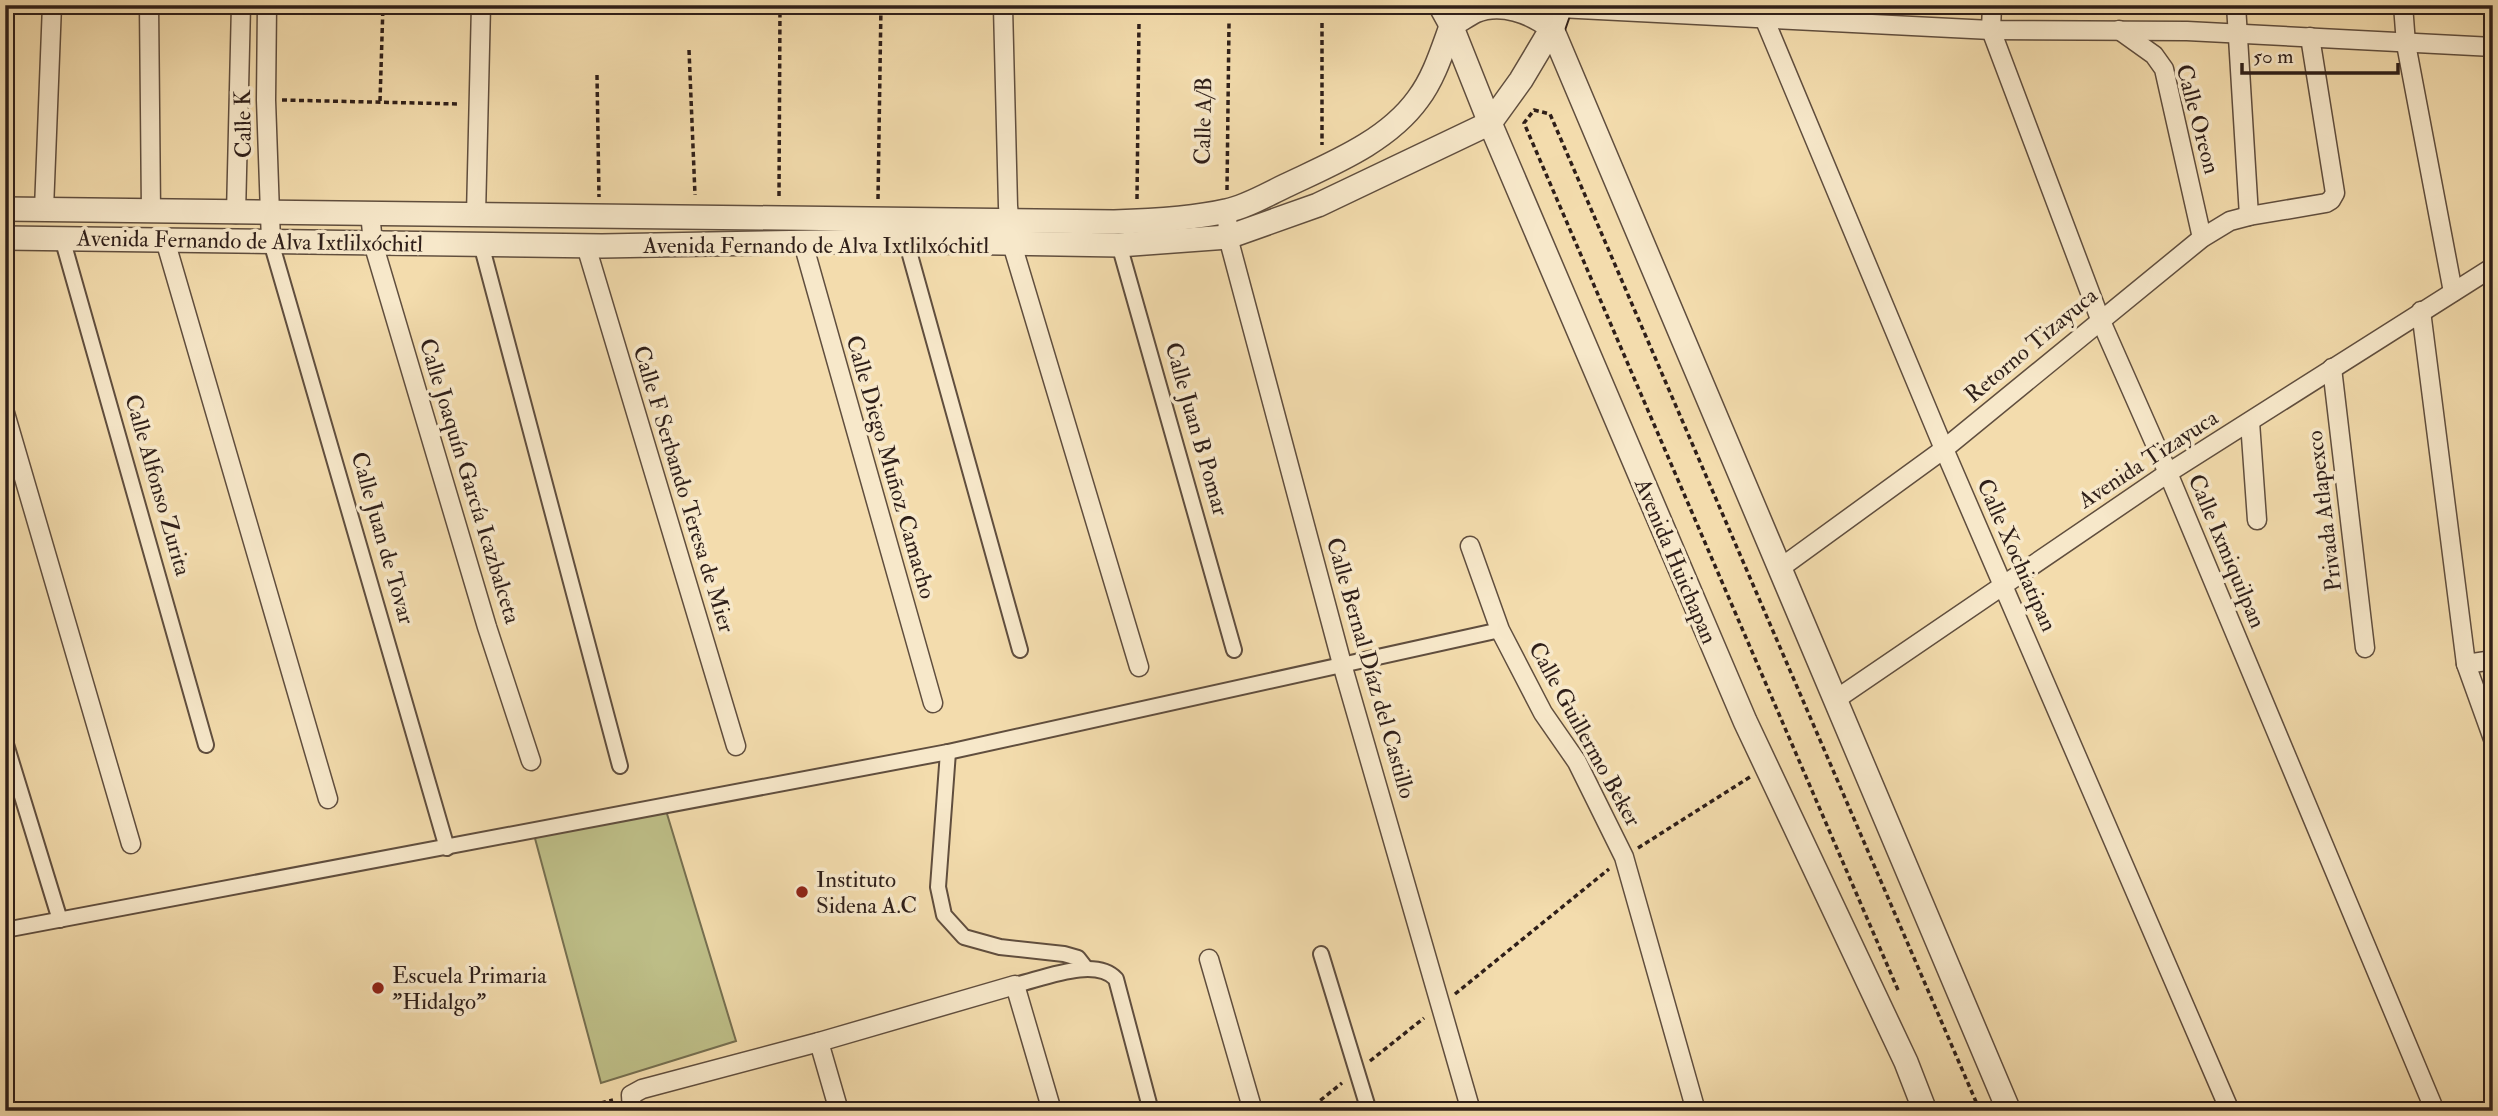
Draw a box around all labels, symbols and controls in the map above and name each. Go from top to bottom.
scale bar [2242,32,2398,76]
text: 50 m [2253,43,2294,70]
street label: Calle Oreon [2169,61,2227,177]
street label: Calle A/B [1188,77,1218,165]
street label: Calle K [228,89,258,158]
street label: Avenida Fernando de Alva Ixtlilxóchitl [76,223,423,259]
street label: Avenida Fernando de Alva Ixtlilxóchitl [642,231,989,260]
street label: Retorno Tizayuca [1959,281,2104,409]
street label: Calle Diego Muñoz Camacho [840,332,942,602]
street label: Calle Joaquín García Icazbalceta [413,335,527,628]
street label: Calle Juan B Pomar [1158,339,1236,519]
street label: Calle F Serbando Teresa de Mier [626,342,742,636]
street label: Calle Alfonso Zurita [118,391,198,580]
street label: Avenida Tizayuca [2072,403,2224,516]
street label: Privada Atlapexco [2300,429,2349,593]
street label: Calle Juan de Tovar [345,449,422,628]
street label: Calle Ixmiquilpan [2181,470,2273,633]
street label: Avenida Huichapan [1627,473,1724,649]
street label: Calle Xochiatipan [1969,474,2064,636]
street label: Calle Bernal Díaz del Castillo [1320,534,1422,802]
street label: Calle Guillermo Beker [1522,637,1648,832]
place label: Instituto Sidena A.C [816,865,917,920]
marker: Instituto Sidena A.C [794,884,810,900]
place label: Escuela Primaria "Hidalgo" [392,961,547,1016]
marker: Escuela Primaria "Hidalgo" [370,980,386,996]

